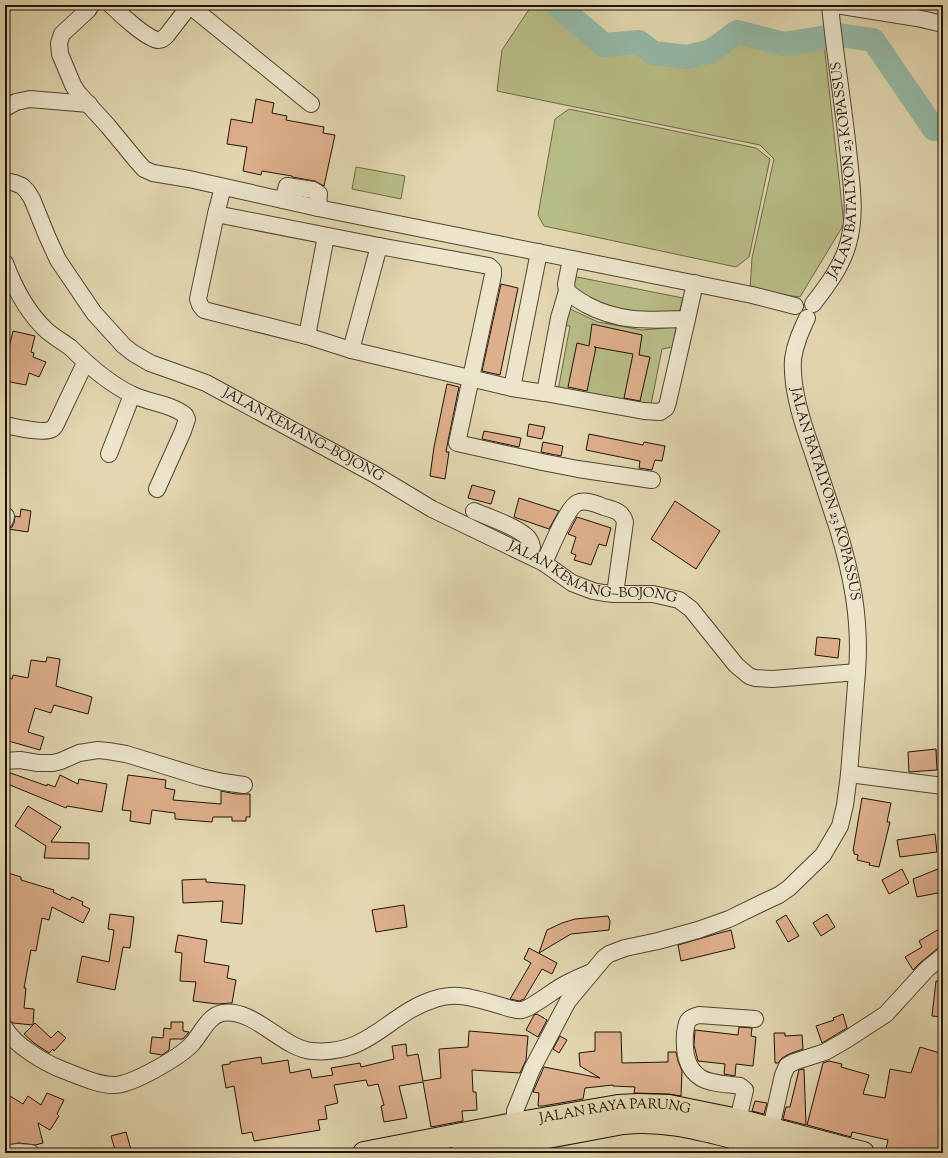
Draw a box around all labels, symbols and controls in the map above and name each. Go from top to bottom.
street label: JALAN BATALYON 23 KOPASSUS [823,60,863,284]
street label: JALAN KEMANG–BOJONG [218,383,388,488]
street label: JALAN BATALYON 23 KOPASSUS [785,385,864,602]
street label: JALAN KEMANG–BOJONG [503,536,679,609]
street label: JALAN RAYA PARUNG [537,1095,693,1130]

